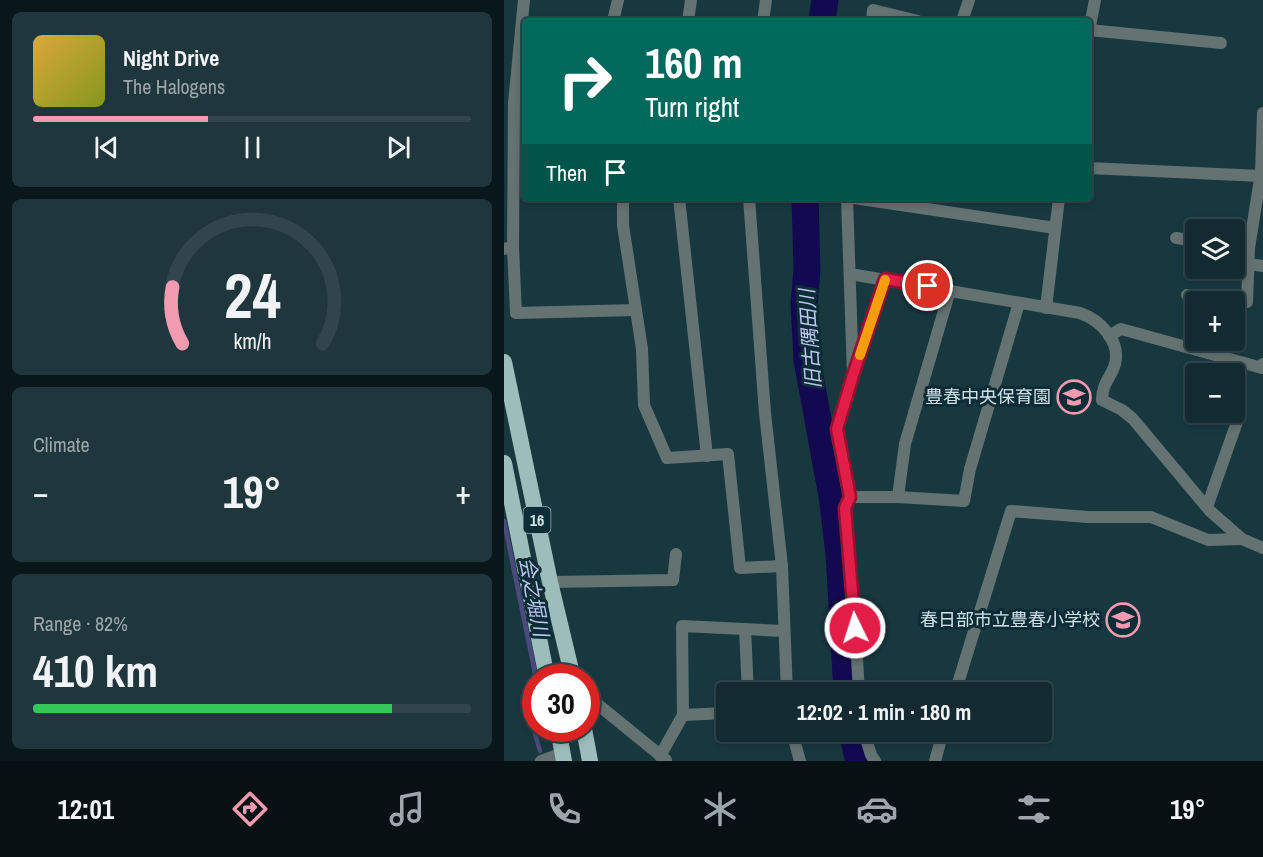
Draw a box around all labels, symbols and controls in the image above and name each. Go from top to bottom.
text: 160 m [645,35,743,91]
icon: right [546,42,624,120]
text: Night Drive [123,43,219,73]
text: The Halogens [123,73,225,100]
text: Turn right [645,89,739,125]
icon: previous [90,131,123,164]
icon: pause [236,131,269,164]
icon: next [382,131,415,164]
icon: arrive [599,156,632,189]
text: Then [546,158,587,188]
map controls [1185,219,1245,423]
button: layers [1185,219,1245,279]
text: 24 [224,253,280,337]
pin [902,260,953,311]
icon: arrive [911,269,944,302]
water label: 旧古隅田川 [792,286,826,390]
button: + [1185,291,1245,351]
text: km/h [233,327,271,356]
button: − [1185,363,1245,423]
school or university icon: 豊春中央保育園 [1056,379,1092,415]
place label: 豊春中央保育園 [925,384,1051,409]
text: Climate [33,431,90,458]
text: 19° [222,461,282,522]
text: − [33,470,49,514]
text: + [455,470,471,514]
road number: 16 [524,507,550,533]
water label: 会之堀川 [514,555,556,641]
position arrow [823,596,887,660]
school or university icon: 春日部市立豊春小学校 [1105,602,1141,638]
place label: 春日部市立豊春小学校 [920,607,1100,632]
text: Range · 82% [33,610,128,637]
text: 410 km [33,640,158,701]
speed limit sign: 30 [522,664,600,742]
text: 12:02 · 1 min · 180 m [797,697,971,727]
icon: directions [229,788,271,830]
icon: music [386,788,428,830]
icon: phone [543,788,585,830]
icon: climate [699,788,741,830]
icon: car [856,788,898,830]
icon: filters [1013,788,1055,830]
text: 12:01 [57,791,114,827]
text: 19° [1170,791,1206,827]

